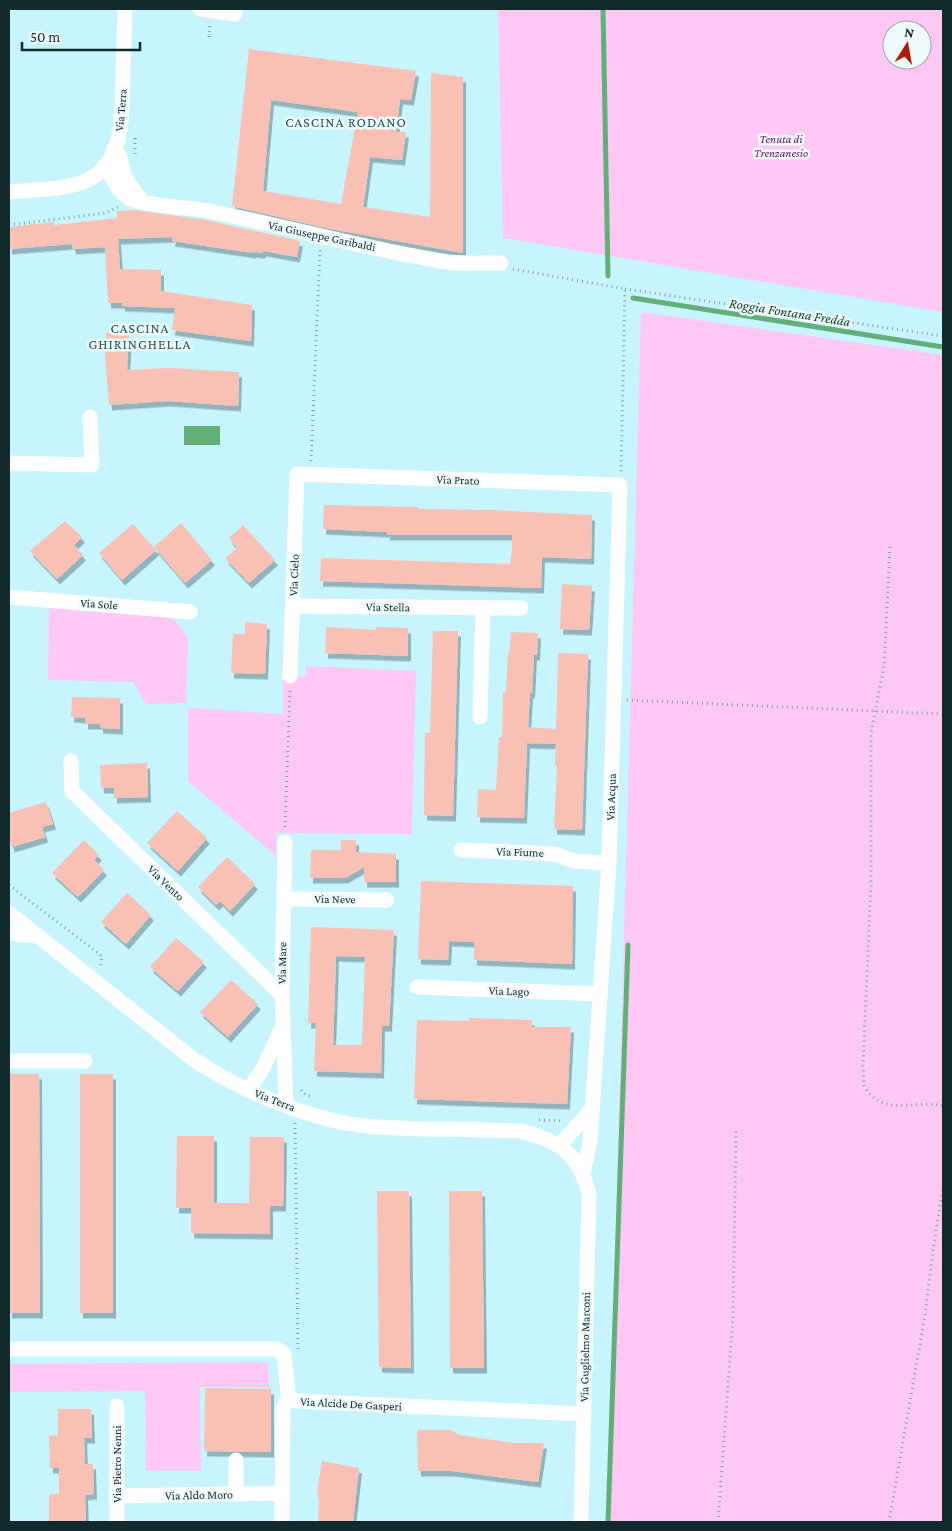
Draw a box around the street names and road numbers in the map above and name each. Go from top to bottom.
street label: Via Terra [112,88,130,132]
street label: Via Giuseppe Garibaldi [267,218,377,254]
street label: Via Prato [436,472,480,488]
street label: Via Cielo [286,554,302,596]
street label: Via Sole [80,596,118,612]
street label: Via Stella [366,600,411,614]
street label: Via Acqua [603,773,619,821]
street label: Via Fiume [496,844,544,860]
street label: Via Vento [145,862,187,904]
street label: Via Neve [314,892,356,906]
street label: Via Mare [275,942,289,984]
street label: Via Lago [488,983,530,999]
street label: Via Terra [253,1086,298,1114]
street label: Via Guglielmo Marconi [577,1292,593,1402]
street label: Via Alcide De Gasperi [300,1394,402,1414]
street label: Via Pietro Nenni [110,1425,124,1503]
street label: Via Aldo Moro [165,1487,233,1503]

